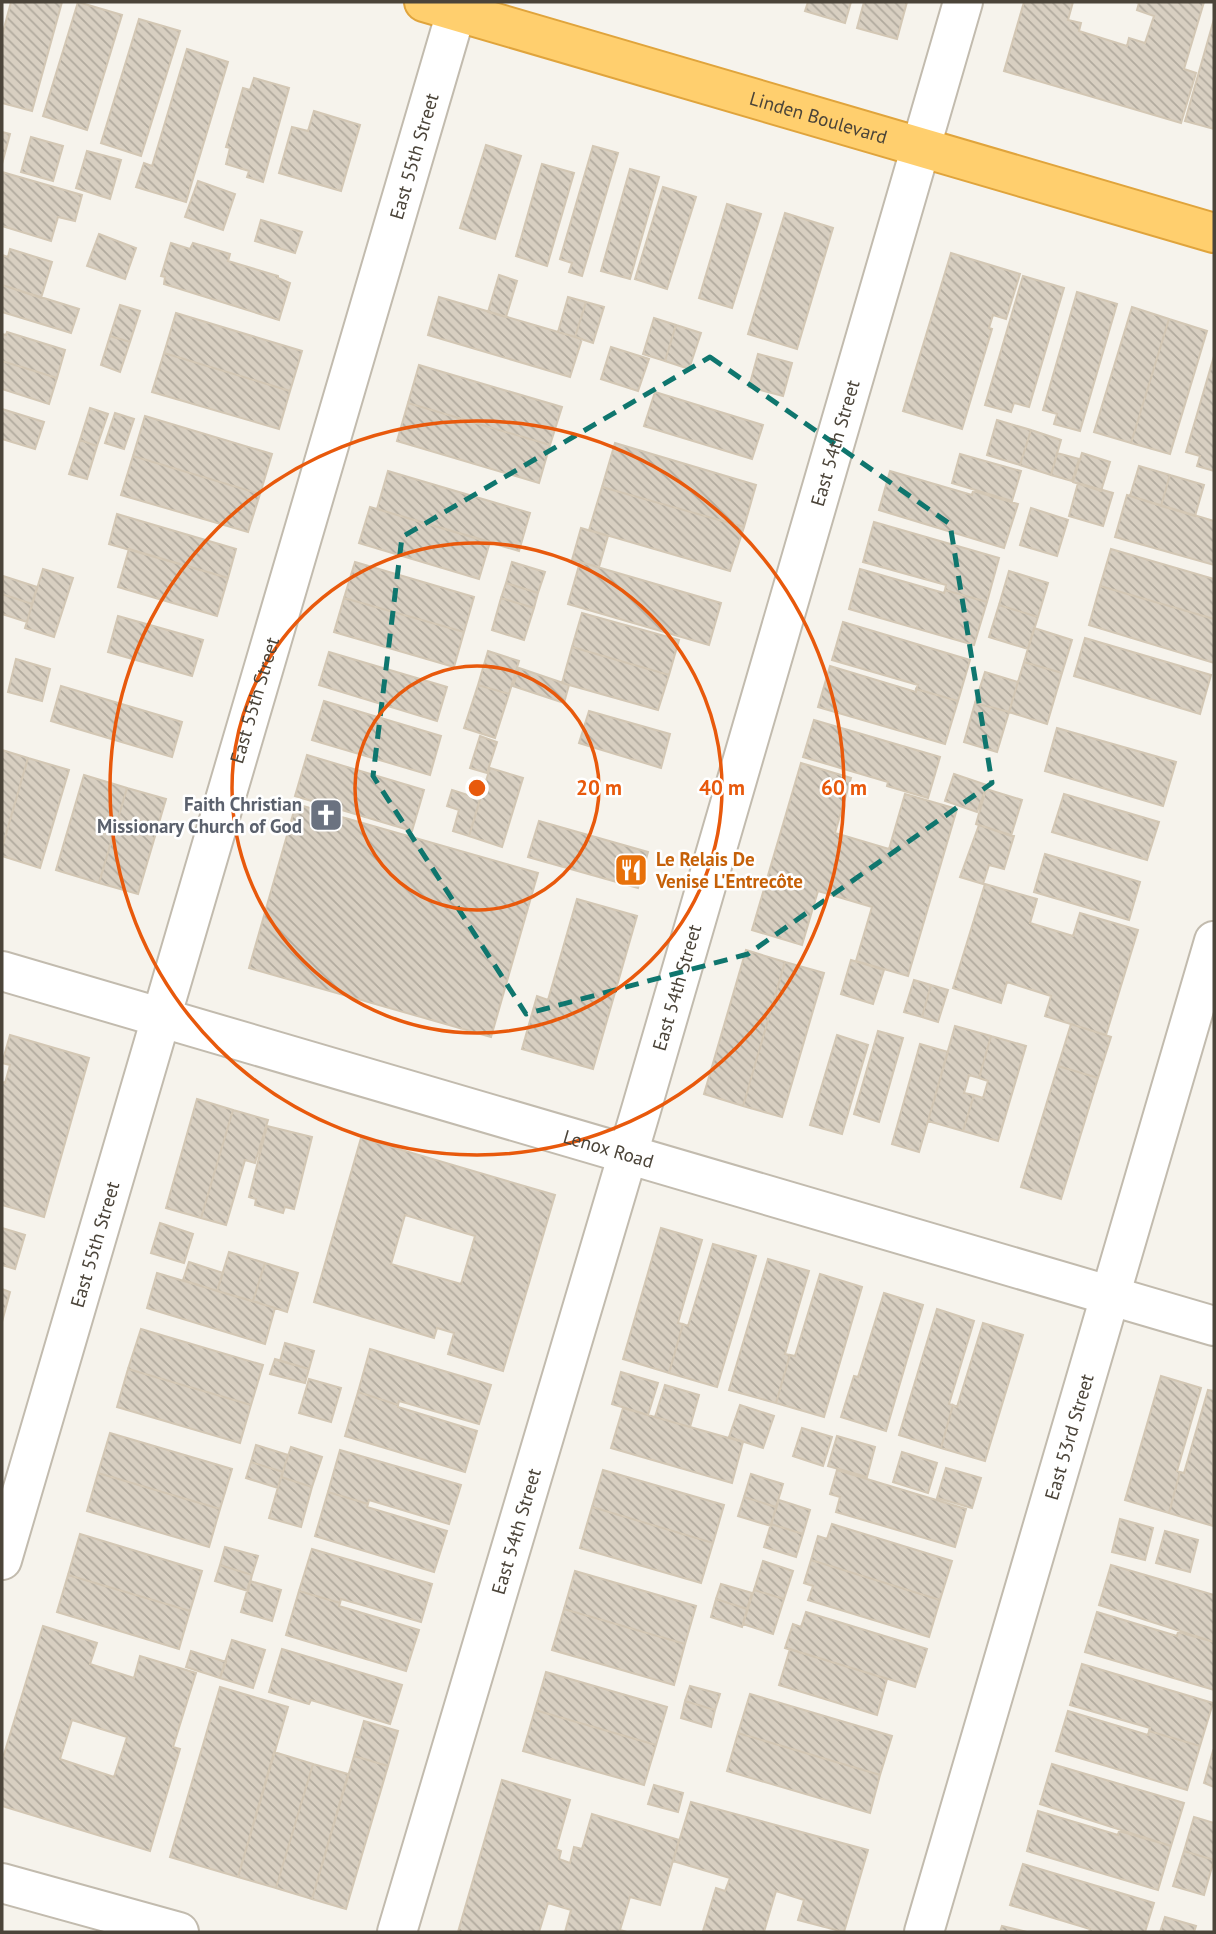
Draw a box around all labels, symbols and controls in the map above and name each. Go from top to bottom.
street label: Linden Boulevard [747,86,890,149]
street label: East 55th Street [384,90,444,222]
street label: East 54th Street [805,377,865,509]
street label: East 55th Street [224,634,284,766]
text: 20 m [576,774,622,801]
text: 40 m [699,774,745,801]
text: 60 m [821,774,867,801]
centre of rings [465,776,489,800]
place label: Faith Christian Missionary Church of God [97,792,302,838]
church icon: Faith Christian Missionary Church of God [307,796,345,834]
place label: Le Relais De Venise L'Entrecôte [655,847,803,893]
restaurant icon: Le Relais De Venise L'Entrecôte [612,851,650,889]
street label: East 54th Street [647,921,706,1053]
street label: Lenox Road [560,1124,657,1173]
street label: East 55th Street [65,1178,125,1310]
street label: East 53rd Street [1039,1370,1099,1503]
street label: East 54th Street [486,1465,546,1597]

